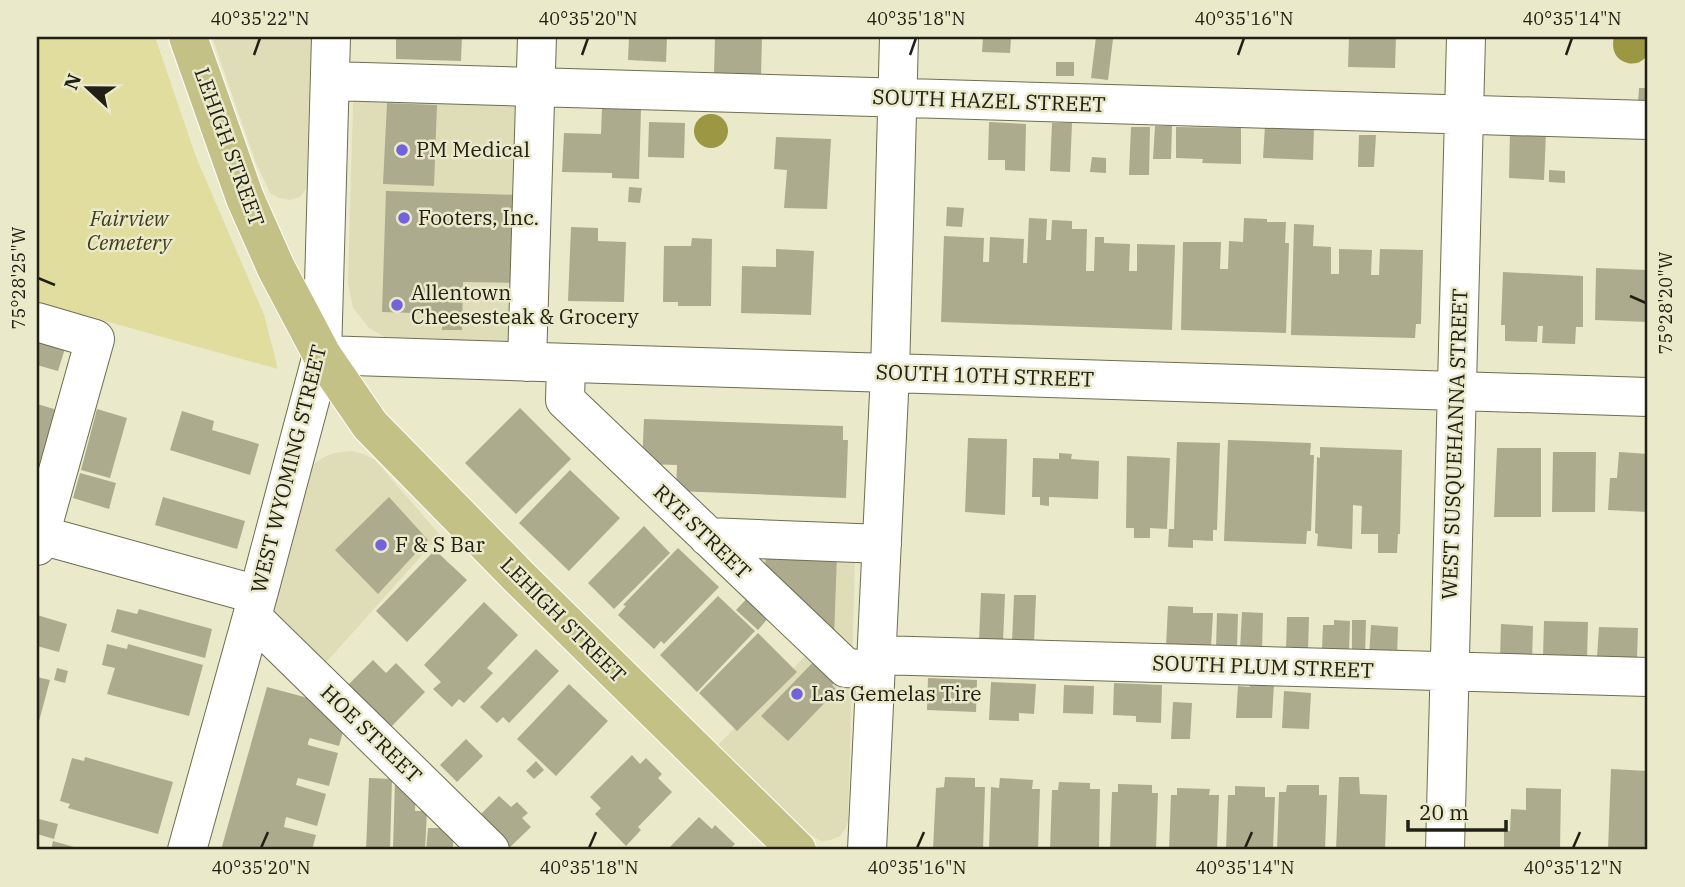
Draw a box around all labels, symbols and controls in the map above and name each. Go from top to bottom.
text: 40°35'22"N [211,7,310,30]
text: 40°35'20"N [539,7,638,30]
text: 40°35'18"N [867,7,966,30]
text: 40°35'16"N [1195,7,1294,30]
text: 40°35'14"N [1523,7,1622,30]
north arrow [52,52,122,122]
street label: LEHIGH STREET [188,64,272,230]
text: N [58,70,86,93]
street label: SOUTH HAZEL STREET [872,82,1106,118]
place label: PM Medical [416,135,530,163]
marker: PM Medical [394,142,410,158]
place label: Footers, Inc. [418,203,539,231]
park label: Fairview Cemetery [87,204,174,256]
marker: Footers, Inc. [396,210,412,226]
text: 75°28'25"W [7,226,30,329]
text: 75°28'20"W [1654,251,1677,354]
place label: Allentown Cheesesteak & Grocery [411,278,639,330]
street label: WEST SUSQUEHANNA STREET [1435,288,1473,600]
marker: Allentown Cheesesteak & Grocery [389,297,405,313]
street label: WEST WYOMING STREET [244,342,332,596]
street label: SOUTH 10TH STREET [875,357,1095,393]
street label: RYE STREET [648,478,758,585]
place label: F & S Bar [395,530,486,558]
marker: F & S Bar [373,537,389,553]
street label: LEHIGH STREET [495,550,633,688]
street label: SOUTH PLUM STREET [1152,648,1374,684]
street label: HOE STREET [315,678,428,789]
place label: Las Gemelas Tire [811,679,981,707]
marker: Las Gemelas Tire [789,686,805,702]
scale bar [1408,789,1506,833]
text: 20 m [1419,798,1469,826]
text: 40°35'20"N [212,856,311,879]
text: 40°35'18"N [540,856,639,879]
text: 40°35'16"N [868,856,967,879]
text: 40°35'14"N [1196,856,1295,879]
text: 40°35'12"N [1524,856,1623,879]

